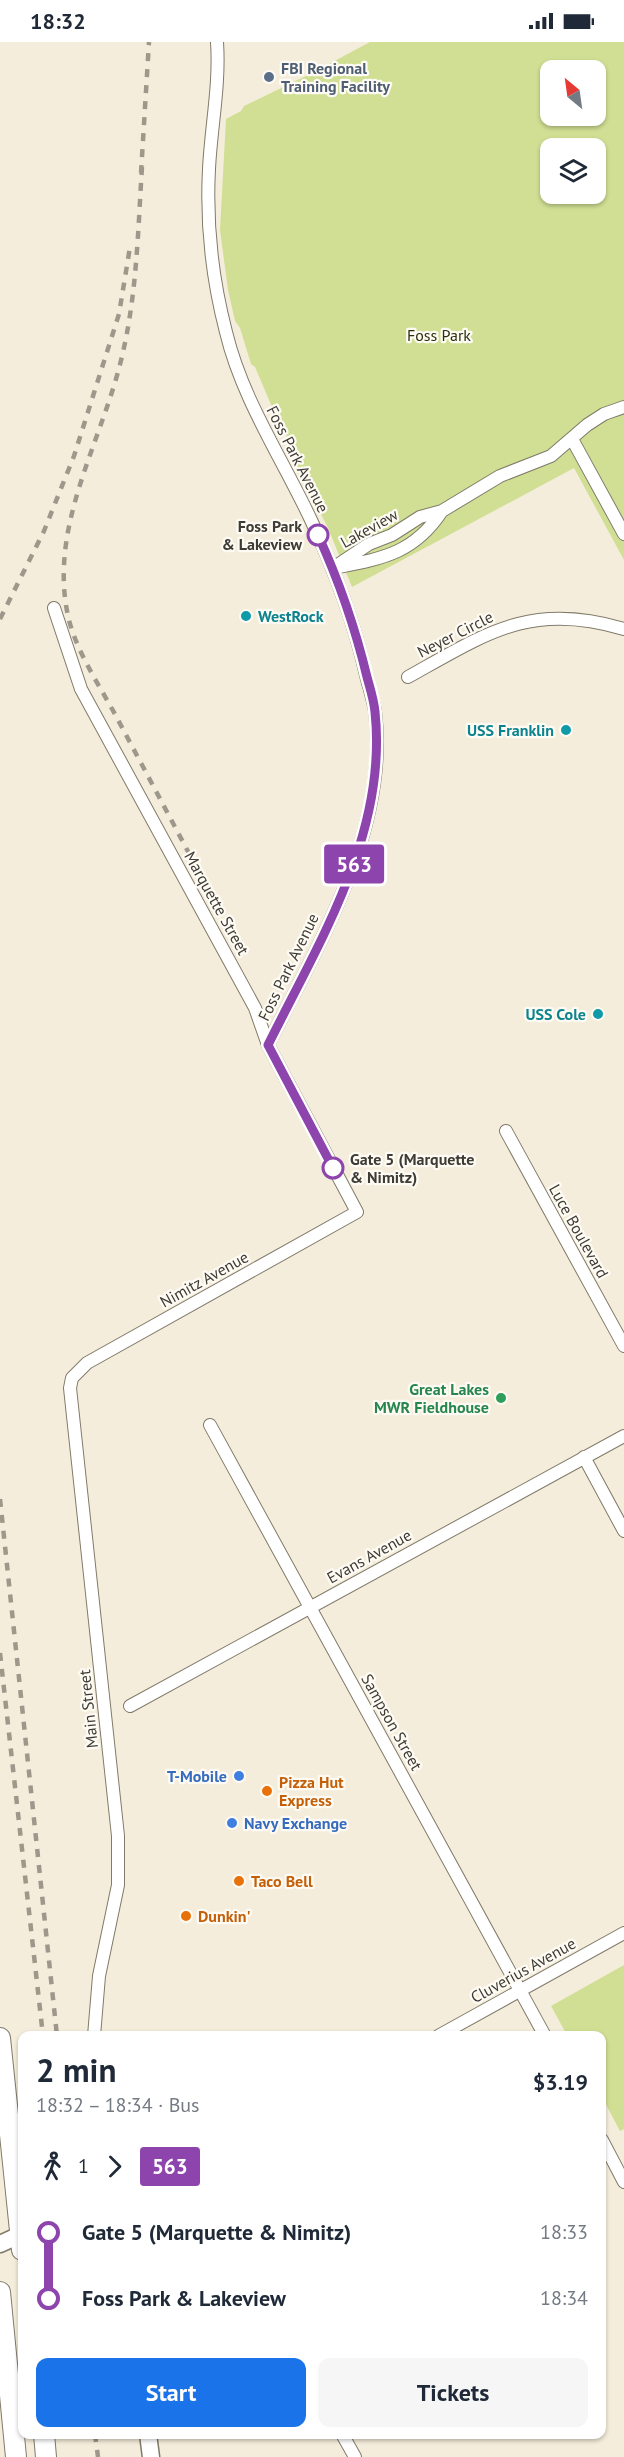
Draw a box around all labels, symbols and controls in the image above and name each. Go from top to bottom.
text: 18:32 [30,7,86,35]
place label: FBI Regional Training Facility [281,58,390,96]
north arrow [540,60,606,126]
map controls [540,60,606,204]
marker: FBI Regional Training Facility [262,70,276,84]
button: layers [540,138,606,204]
park label: Foss Park [407,325,471,345]
street label: Foss Park Avenue [262,402,334,516]
street label: Lakeview [337,504,402,552]
place label: Foss Park & Lakeview [222,516,302,554]
marker: Foss Park & Lakeview [307,524,329,546]
place label: WestRock [258,606,324,626]
street label: Neyer Circle [414,606,496,662]
marker: WestRock [239,609,253,623]
place label: USS Franklin [467,720,554,740]
marker: USS Franklin [559,723,573,737]
line badge: 563 [320,844,388,884]
street label: Marquette Street [180,848,254,959]
text: 563 [336,851,372,878]
street label: Foss Park Avenue [253,910,323,1024]
place label: USS Cole [525,1004,586,1024]
marker: USS Cole [591,1007,605,1021]
place label: Gate 5 (Marquette & Nimitz) [350,1149,474,1187]
marker: Gate 5 (Marquette & Nimitz) [322,1157,344,1179]
street label: Luce Boulevard [545,1180,613,1282]
street label: Nimitz Avenue [156,1246,252,1312]
place label: Great Lakes MWR Fieldhouse [374,1379,489,1417]
marker: Great Lakes MWR Fieldhouse [494,1391,508,1405]
street label: Evans Avenue [323,1525,415,1587]
street label: Main Street [74,1668,102,1749]
street label: Sampson Street [357,1670,427,1774]
place label: T-Mobile [167,1766,227,1786]
marker: T-Mobile [232,1769,246,1783]
place label: Pizza Hut Express [279,1772,344,1810]
marker: Pizza Hut Express [260,1784,274,1798]
place label: Navy Exchange [244,1813,347,1833]
marker: Navy Exchange [225,1816,239,1830]
place label: Taco Bell [251,1871,313,1891]
marker: Taco Bell [232,1874,246,1888]
place label: Dunkin' [198,1906,251,1926]
marker: Dunkin' [179,1909,193,1923]
street label: Cluverius Avenue [467,1933,579,2007]
text: 2 min [36,2048,117,2091]
text: $3.19 [533,2068,588,2096]
text: 18:32 – 18:34 · Bus [36,2092,200,2118]
icon: walk [36,2150,69,2183]
icon: forward [98,2150,131,2183]
text: 1 [78,2153,89,2179]
text: 563 [152,2153,188,2180]
text: Gate 5 (Marquette & Nimitz) [82,2218,351,2246]
text: 18:33 [540,2219,588,2245]
text: Foss Park & Lakeview [82,2284,286,2312]
text: 18:34 [540,2285,588,2311]
button: Start [36,2358,306,2427]
button: Tickets [318,2358,588,2427]

